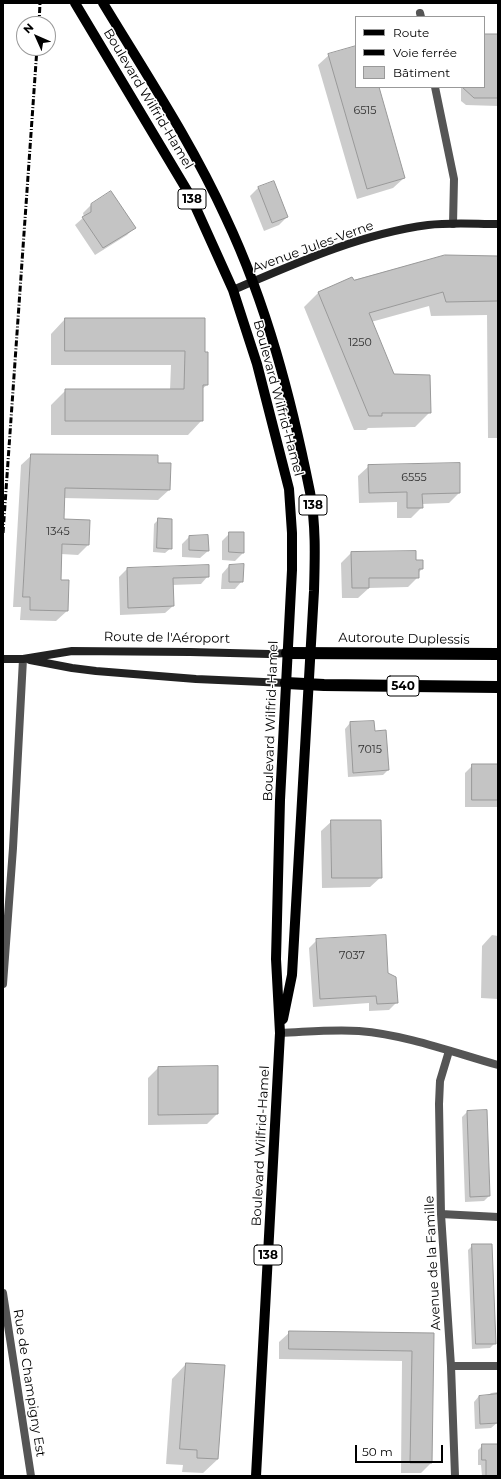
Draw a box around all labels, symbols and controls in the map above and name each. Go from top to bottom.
north arrow [16,16,56,56]
legend [355,16,485,88]
text: N [20,20,36,36]
text: Route [393,25,429,40]
street label: Boulevard Wilfrid-Hamel [100,26,196,172]
text: Voie ferrée [393,45,457,60]
text: Bâtiment [393,65,450,80]
house number: 6515 [353,104,377,118]
road number: 138 [178,189,206,209]
street label: Avenue Jules-Verne [250,218,376,276]
street label: Boulevard Wilfrid-Hamel [250,318,306,478]
house number: 1250 [348,336,372,350]
house number: 6555 [401,471,427,485]
road number: 138 [299,495,327,515]
house number: 1345 [46,525,70,539]
street label: Route de l'Aéroport [104,629,230,647]
street label: Autoroute Duplessis [338,630,470,648]
street label: Boulevard Wilfrid-Hamel [260,640,282,802]
road number: 540 [387,676,419,696]
house number: 7015 [358,743,382,757]
house number: 7037 [339,949,365,963]
street label: Boulevard Wilfrid-Hamel [249,1065,273,1227]
street label: Avenue de la Famille [422,1195,444,1331]
road number: 138 [254,1245,282,1265]
street label: Rue de Champigny Est [10,1308,48,1458]
scale bar [357,1437,445,1463]
text: 50 m [362,1444,393,1459]

